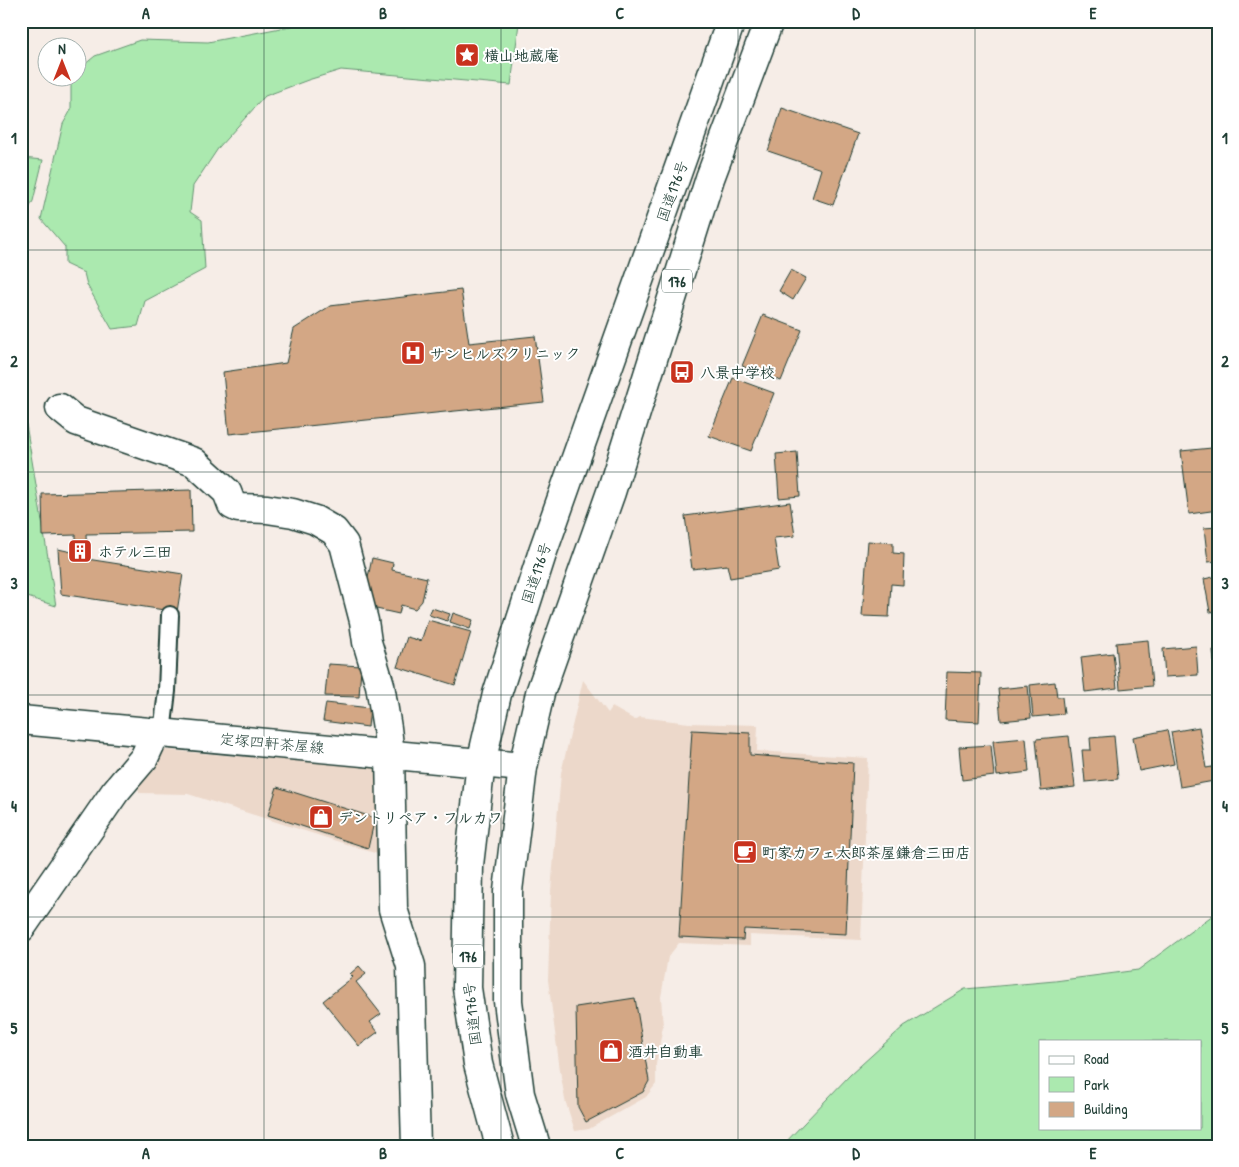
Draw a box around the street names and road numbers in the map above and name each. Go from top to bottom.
street label: 国道176号 [651,157,693,225]
road number: 176 [662,270,692,292]
street label: 国道176号 [516,539,556,607]
street label: 定塚四軒茶屋線 [219,728,325,758]
road number: 176 [453,944,483,968]
street label: 国道176号 [458,981,486,1047]

